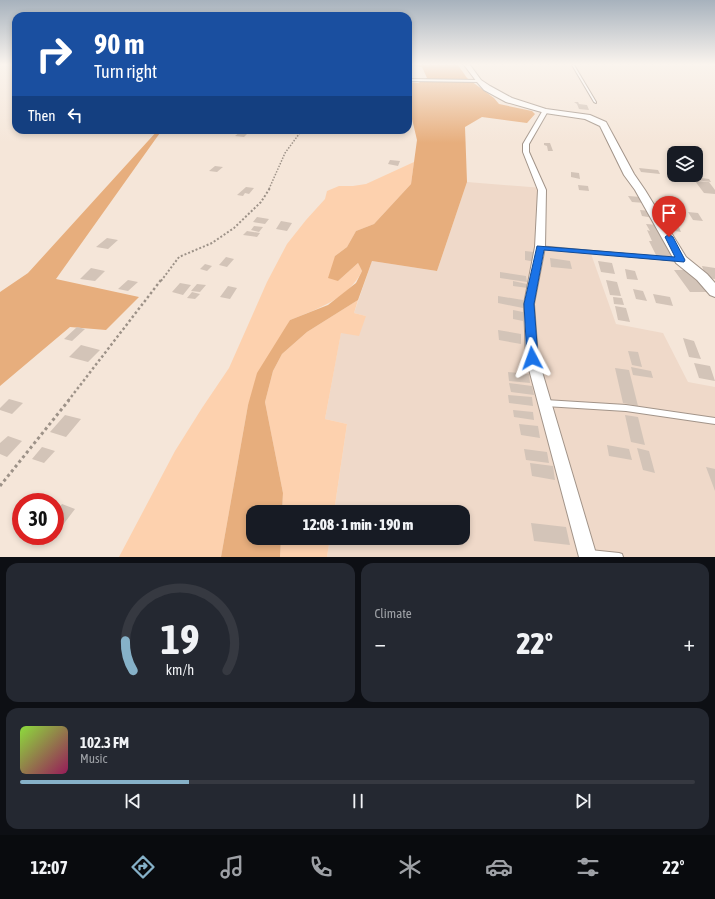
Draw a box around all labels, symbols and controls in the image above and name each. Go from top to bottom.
icon: right [28,28,80,80]
text: 90 m [94,28,144,60]
text: Turn right [94,61,157,82]
icon: left [64,104,86,126]
text: Then [28,107,56,124]
map controls [667,146,703,182]
button: layers [667,146,703,182]
pin [652,196,686,237]
icon: arrive [658,202,680,224]
position arrow [511,337,553,379]
speed limit sign: 30 [12,493,64,545]
text: 12:08 · 1 min · 190 m [303,516,413,533]
text: Climate [375,606,412,621]
text: 19 [161,614,200,662]
text: 22° [517,626,553,660]
text: − [375,630,386,656]
text: + [684,630,695,656]
text: km/h [166,661,194,677]
text: 102.3 FM [80,734,129,751]
text: Music [80,751,107,766]
icon: previous [122,790,144,812]
icon: pause [347,790,369,812]
icon: next [572,790,594,812]
icon: directions [129,853,157,881]
icon: music [218,853,246,881]
icon: phone [307,853,335,881]
icon: climate [396,853,424,881]
icon: car [485,853,513,881]
icon: filters [574,853,602,881]
text: 12:07 [30,857,68,878]
text: 22° [663,857,684,878]

